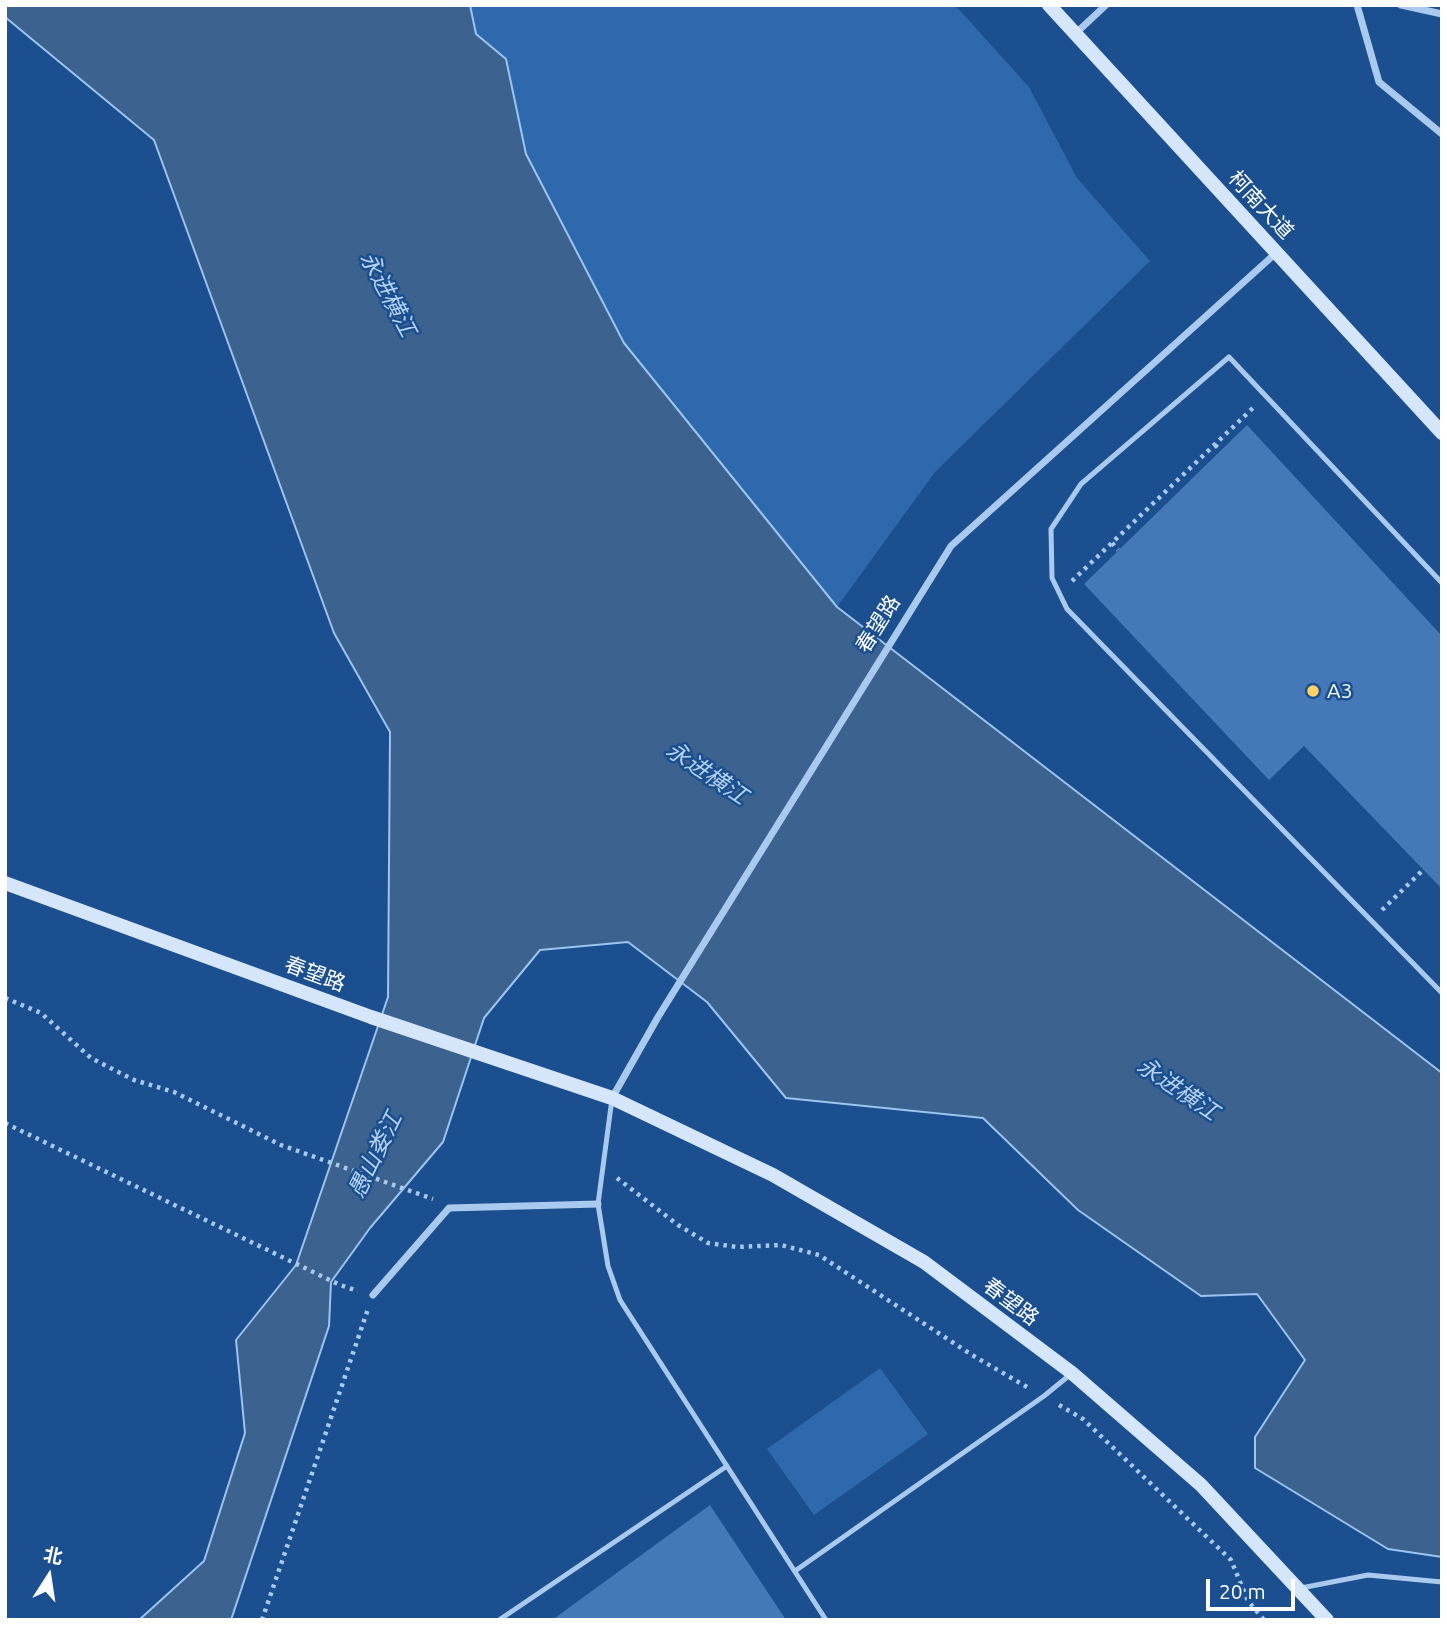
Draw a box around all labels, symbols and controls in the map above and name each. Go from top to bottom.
street label: 柯南大道 [1223,166,1299,244]
water label: 永进横江 [354,247,422,341]
street label: 春望路 [851,591,905,657]
place label: A3 [1327,678,1352,704]
marker: A3 [1305,683,1321,699]
water label: 永进横江 [661,736,753,810]
street label: 春望路 [281,951,349,997]
water label: 永进横江 [1132,1052,1224,1126]
water label: 愚山娄江 [342,1108,408,1202]
street label: 春望路 [978,1273,1044,1331]
north arrow [14,1541,84,1611]
text: 北 [42,1543,65,1568]
scale bar [1209,1566,1298,1610]
text: 20 m [1219,1579,1266,1603]

